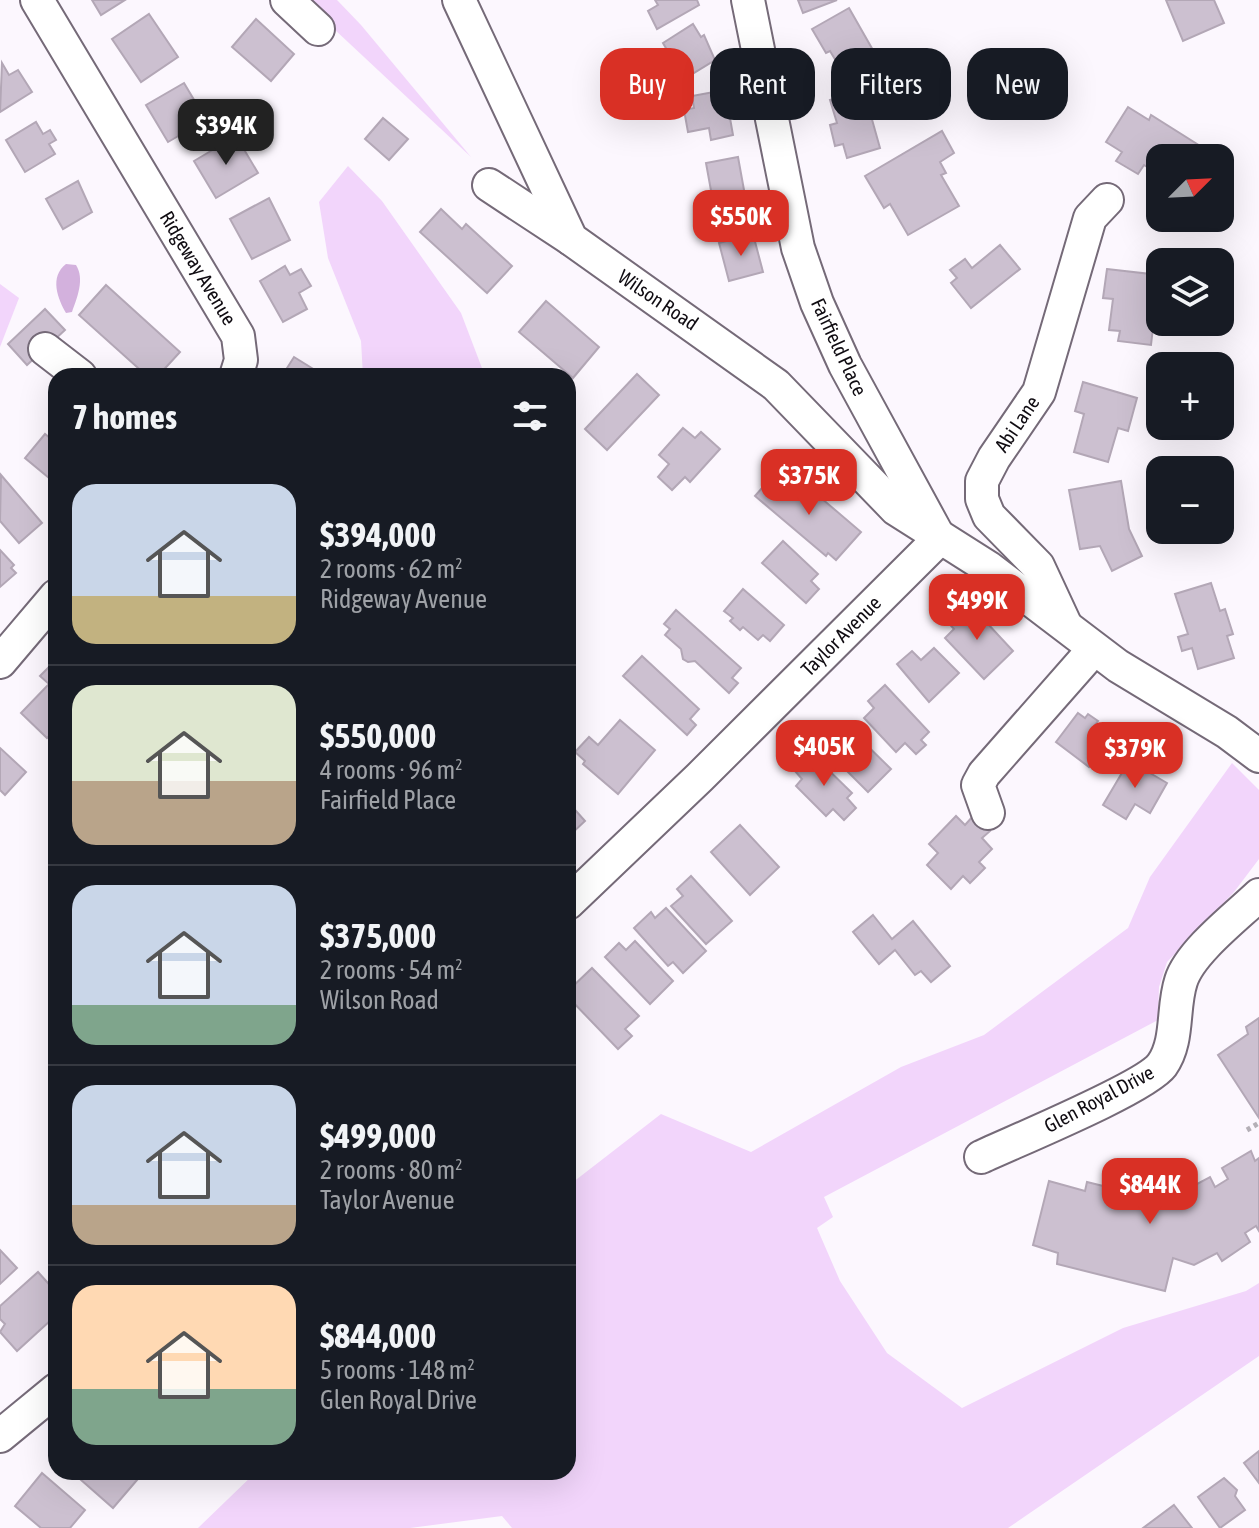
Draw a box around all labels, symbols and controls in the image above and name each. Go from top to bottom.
chip: Buy [600,48,694,120]
chip: Rent [710,48,815,120]
chip: Filters [831,48,951,120]
chip: New [967,48,1068,120]
pin: $394K [170,99,282,167]
text: $394K [196,110,256,140]
north arrow [1146,144,1234,232]
map controls [1146,144,1234,544]
pin: $550K [685,190,797,258]
text: $550K [711,201,771,231]
street label: Ridgeway Avenue [155,207,241,329]
button: layers [1146,248,1234,336]
street label: Wilson Road [614,264,703,335]
street label: Fairfield Place [807,294,872,399]
button: + [1146,352,1234,440]
street label: Abi Lane [990,391,1044,456]
icon: filters [508,394,552,438]
text: 7 homes [72,397,177,436]
pin: $375K [753,449,865,517]
button: − [1146,456,1234,544]
text: $375K [779,460,839,490]
text: $394,000 [320,515,436,554]
icon: home [136,516,232,612]
text: 2 rooms · 62 m² [320,554,462,584]
pin: $499K [921,574,1033,642]
text: Ridgeway Avenue [320,584,487,614]
text: $499K [947,585,1007,615]
street label: Taylor Avenue [796,591,885,680]
text: $550,000 [320,716,436,755]
icon: home [136,717,232,813]
pin: $405K [768,720,880,788]
pin: $379K [1079,722,1191,790]
text: $405K [794,731,854,761]
text: $379K [1105,733,1165,763]
text: 4 rooms · 96 m² [320,755,462,785]
text: Fairfield Place [320,785,456,815]
text: $375,000 [320,916,436,955]
icon: home [136,917,232,1013]
text: 2 rooms · 54 m² [320,955,462,985]
text: Wilson Road [320,985,439,1015]
street label: Glen Royal Drive [1040,1060,1157,1137]
text: $499,000 [320,1116,436,1155]
icon: home [136,1117,232,1213]
text: 2 rooms · 80 m² [320,1155,462,1185]
pin: $844K [1094,1158,1206,1226]
text: $844K [1120,1169,1180,1199]
text: Taylor Avenue [320,1185,454,1215]
text: $844,000 [320,1316,436,1355]
icon: home [136,1317,232,1413]
text: 5 rooms · 148 m² [320,1355,475,1385]
text: Glen Royal Drive [320,1385,477,1415]

